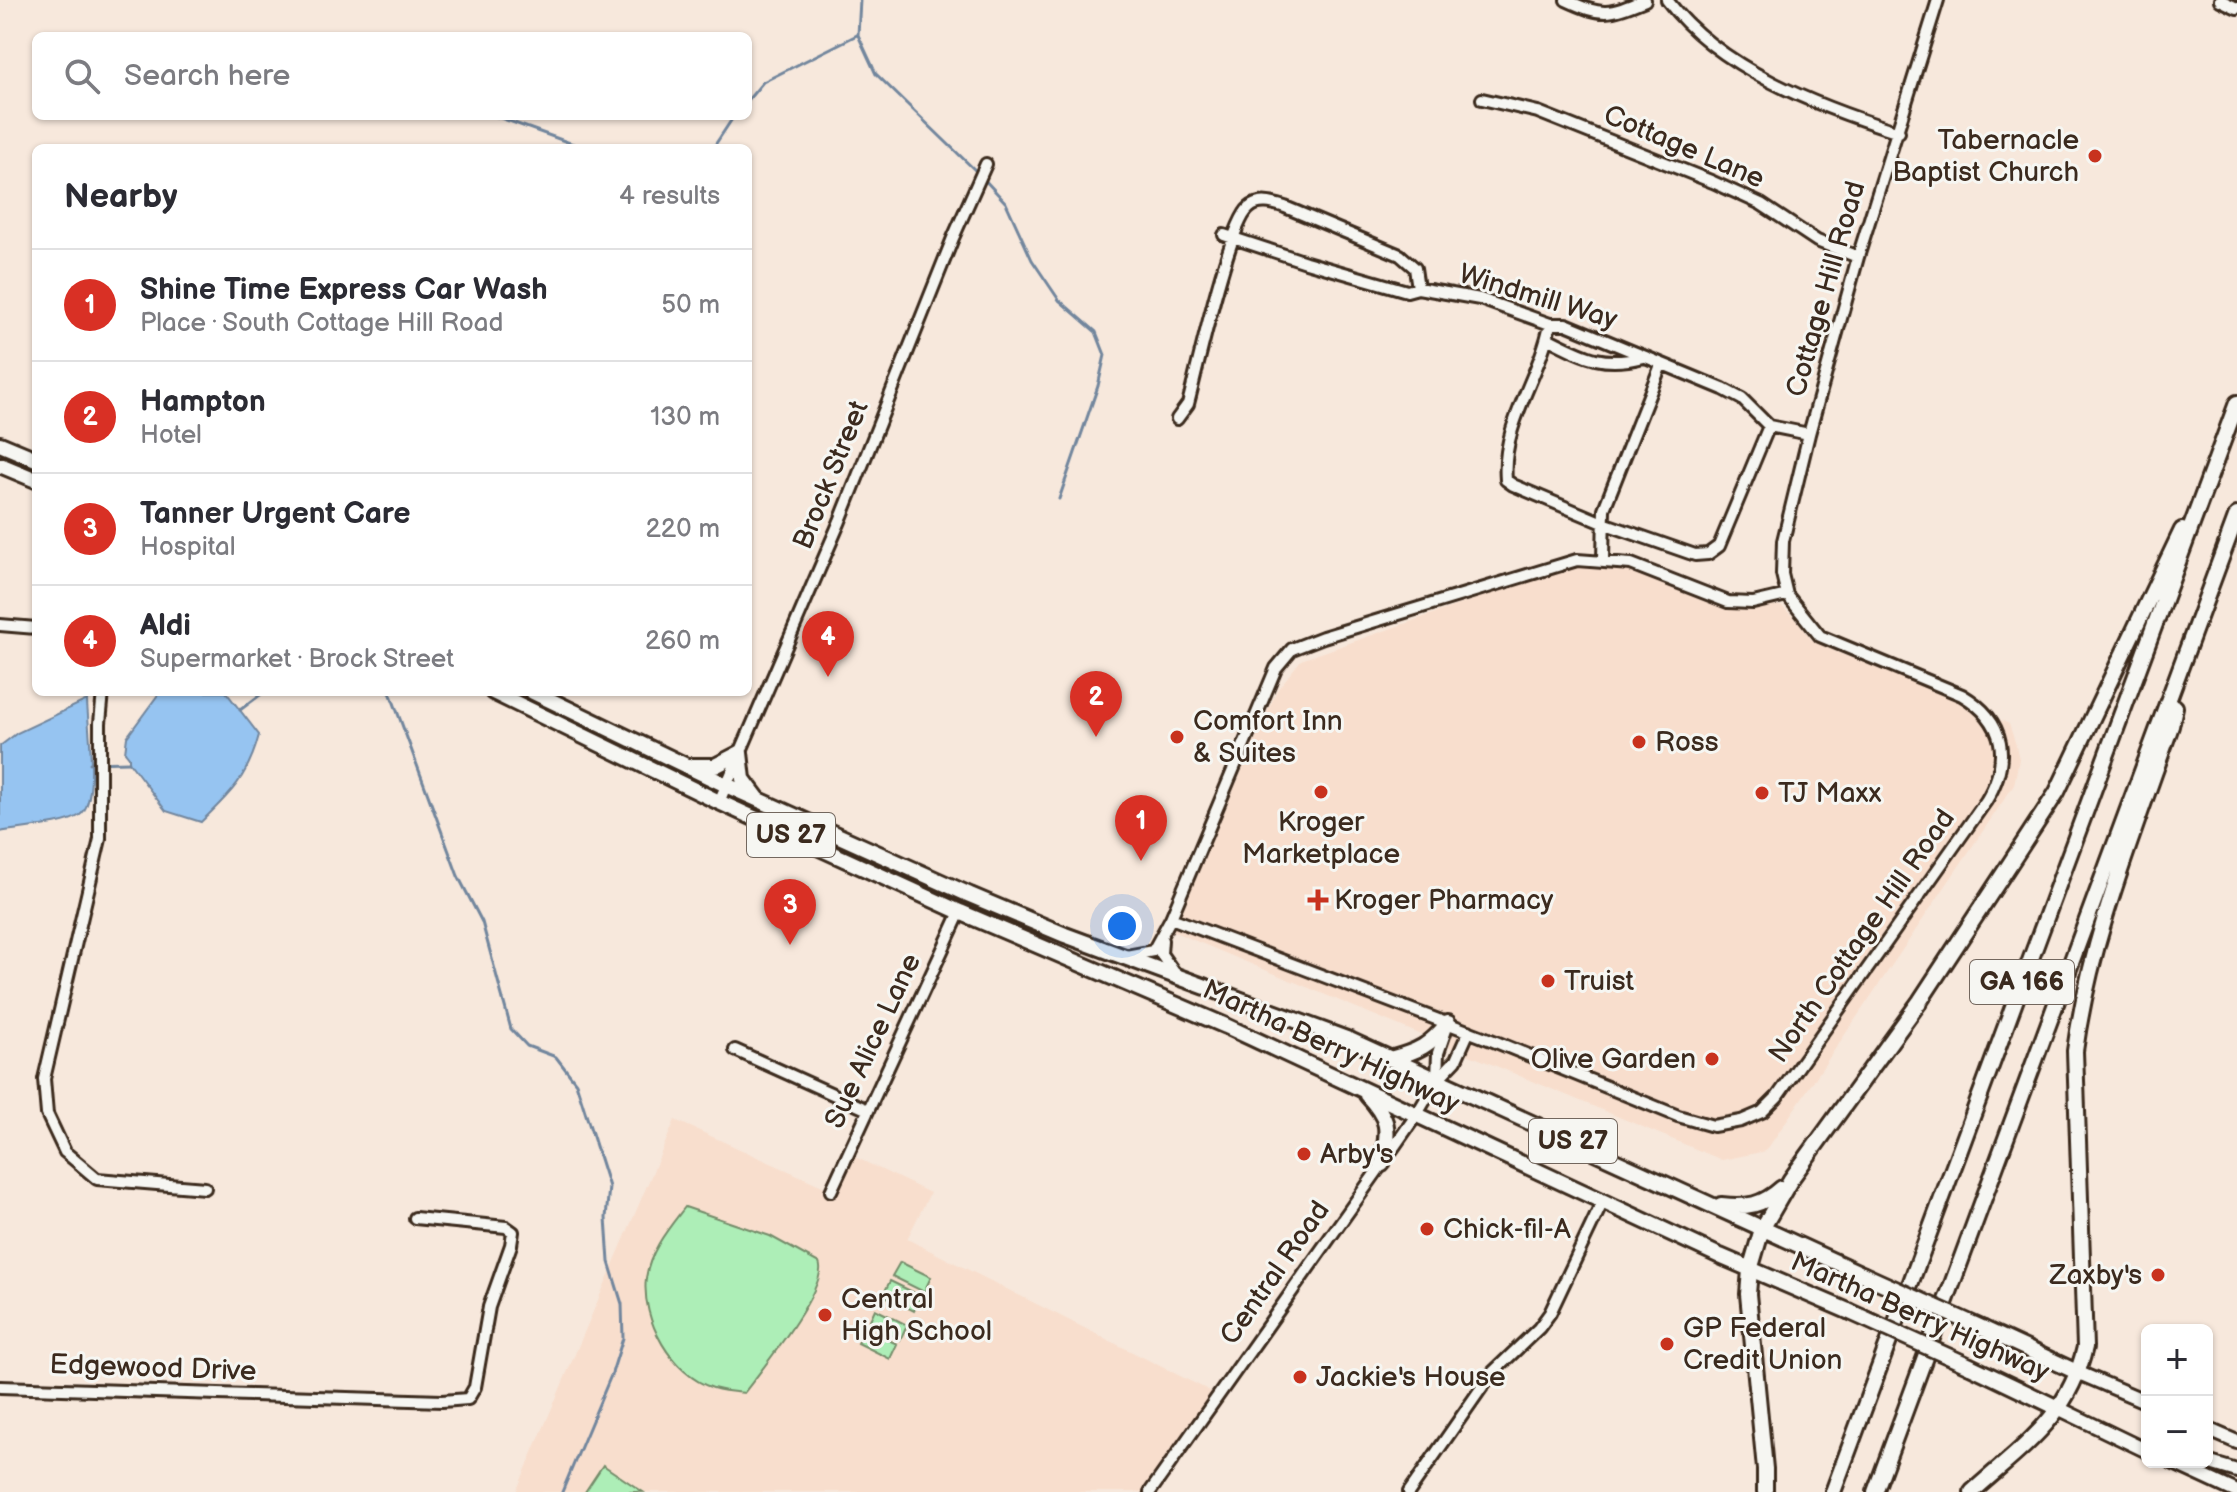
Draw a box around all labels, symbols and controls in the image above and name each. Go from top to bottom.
search box [32,32,752,120]
icon: search [60,54,104,98]
text: Search here [124,58,290,94]
street label: Cottage Lane [1599,98,1769,196]
place label: Tabernacle Baptist Church [1892,124,2079,189]
marker: Tabernacle Baptist Church [2086,147,2104,165]
text: Nearby [64,176,178,217]
street label: Cottage Hill Road [1779,177,1873,401]
text: 4 results [619,181,720,212]
street label: Windmill Way [1455,257,1621,337]
text: Shine Time Express Car Wash [140,272,548,308]
text: 1 [85,290,95,321]
text: 50 m [661,290,720,321]
text: Place · South Cottage Hill Road [140,308,503,339]
text: Hampton [140,384,266,420]
street label: Brock Street [786,396,876,554]
text: 2 [82,402,98,433]
text: 130 m [650,402,720,433]
text: Hotel [140,420,202,451]
text: Tanner Urgent Care [140,496,411,532]
text: 3 [82,514,98,545]
text: 220 m [646,514,720,545]
text: Hospital [140,532,236,563]
text: Aldi [140,608,191,644]
pin: 4 [802,611,854,677]
text: 4 [82,626,98,657]
text: 260 m [645,626,720,657]
text: Supermarket · Brock Street [140,644,454,675]
pin: 2 [1070,671,1122,737]
place label: Comfort Inn & Suites [1193,705,1343,770]
place label: Ross [1655,726,1719,759]
marker: Comfort Inn & Suites [1168,728,1186,746]
marker: Ross [1630,733,1648,751]
place label: TJ Maxx [1778,777,1882,810]
marker: Kroger Marketplace [1312,783,1330,801]
marker: TJ Maxx [1753,784,1771,802]
pin: 1 [1115,795,1167,861]
street label: North Cottage Hill Road [1762,803,1962,1069]
place label: Kroger Marketplace [1242,806,1400,871]
road number: US 27 [747,813,835,857]
pin: 3 [764,879,816,945]
place label: Kroger Pharmacy [1334,884,1554,917]
marker: Kroger Pharmacy [1309,891,1327,909]
your location [1102,906,1142,946]
street label: Sue Alice Lane [818,948,928,1134]
road number: GA 166 [1970,960,2074,1004]
place label: Truist [1564,965,1635,998]
marker: Truist [1539,972,1557,990]
street label: Martha Berry Highway [1197,973,1465,1121]
place label: Olive Garden [1531,1043,1696,1076]
marker: Olive Garden [1703,1050,1721,1068]
road number: US 27 [1529,1119,1617,1163]
place label: Arby's [1320,1138,1394,1171]
marker: Arby's [1295,1145,1313,1163]
street label: Central Road [1213,1195,1337,1351]
place label: Chick-fil-A [1443,1213,1572,1246]
marker: Chick-fil-A [1418,1220,1436,1238]
street label: Martha Berry Highway [1786,1245,2055,1389]
place label: Zaxby's [2049,1259,2142,1292]
marker: Zaxby's [2149,1266,2167,1284]
place label: Central High School [841,1283,992,1348]
marker: Central High School [816,1306,834,1324]
place label: GP Federal Credit Union [1683,1312,1842,1377]
map controls [2141,1324,2213,1468]
button: + [2141,1324,2213,1396]
marker: GP Federal Credit Union [1658,1335,1676,1353]
street label: Edgewood Drive [49,1348,257,1388]
place label: Jackie's House [1316,1361,1506,1394]
marker: Jackie's House [1291,1368,1309,1386]
button: − [2141,1396,2213,1468]

